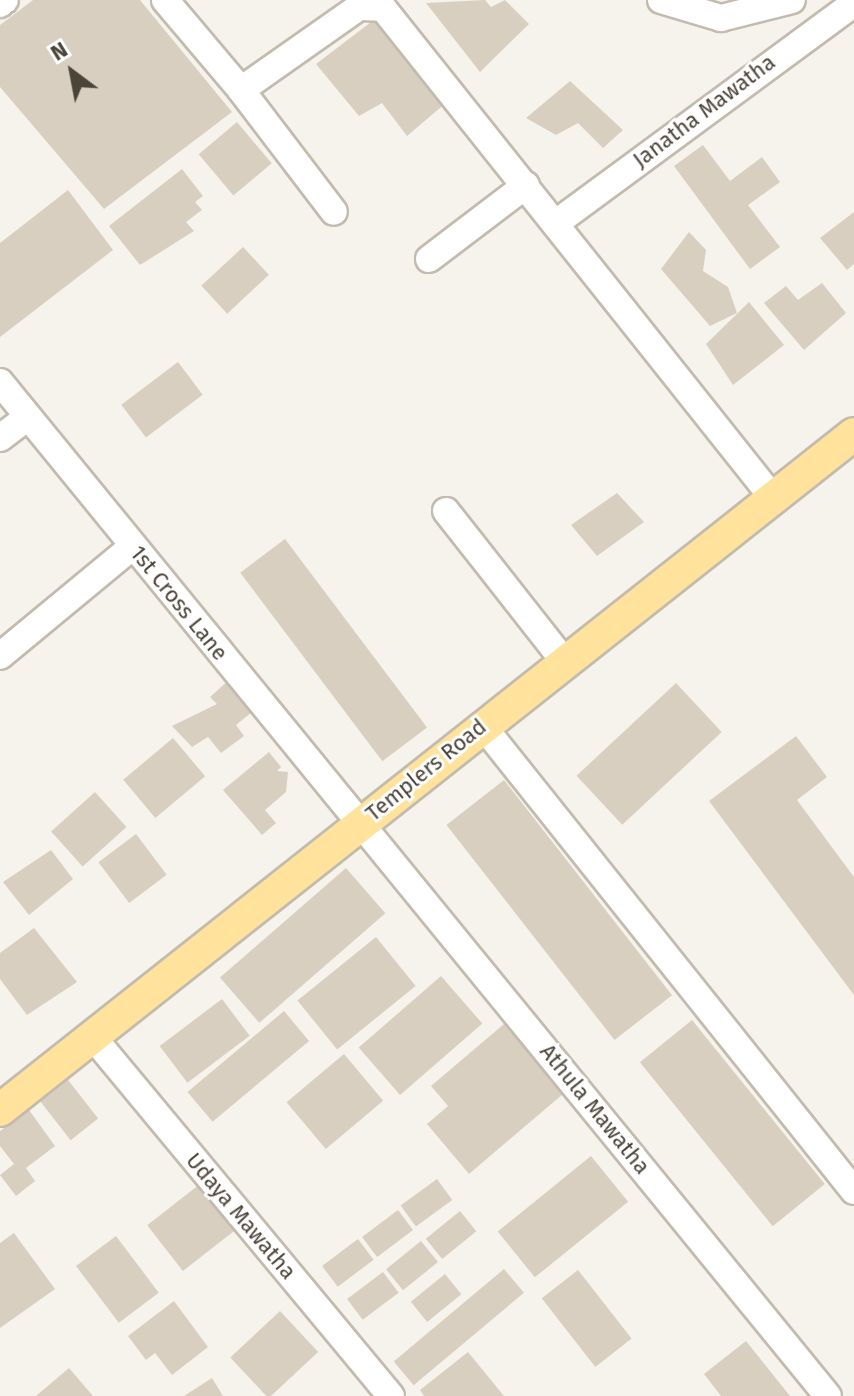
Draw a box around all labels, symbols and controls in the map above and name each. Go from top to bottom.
north arrow [32,32,112,112]
text: N [46,36,72,67]
street label: Janatha Mawatha [628,49,780,173]
street label: 1st Cross Lane [125,540,233,666]
street label: Templers Road [360,713,492,827]
street label: Athula Mawatha [535,1039,655,1179]
street label: Udaya Mawatha [180,1147,302,1285]

